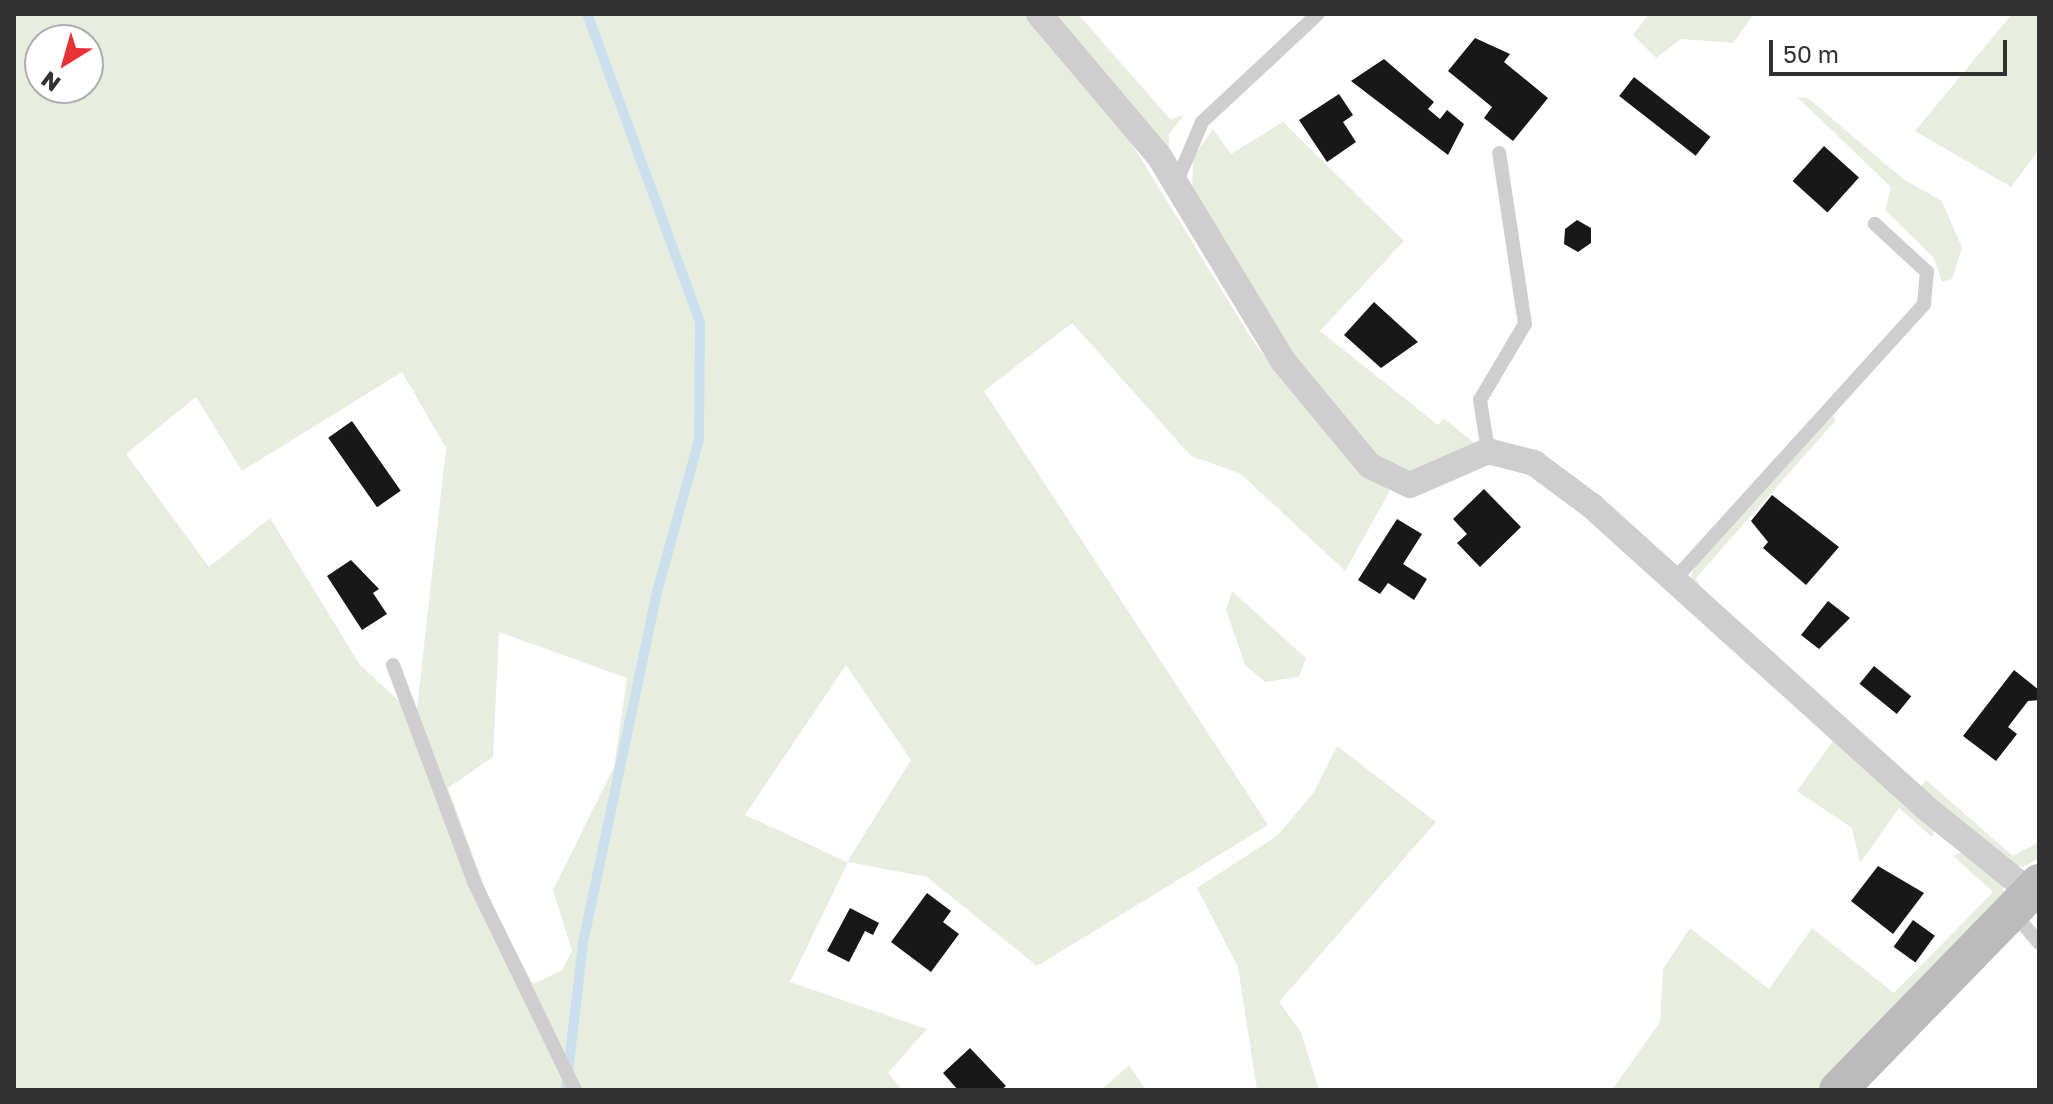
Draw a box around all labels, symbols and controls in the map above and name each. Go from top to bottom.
north arrow [24,24,104,104]
scale bar [1773,24,2011,74]
text: 50 m [1783,39,1839,68]
text: N [36,66,65,98]

